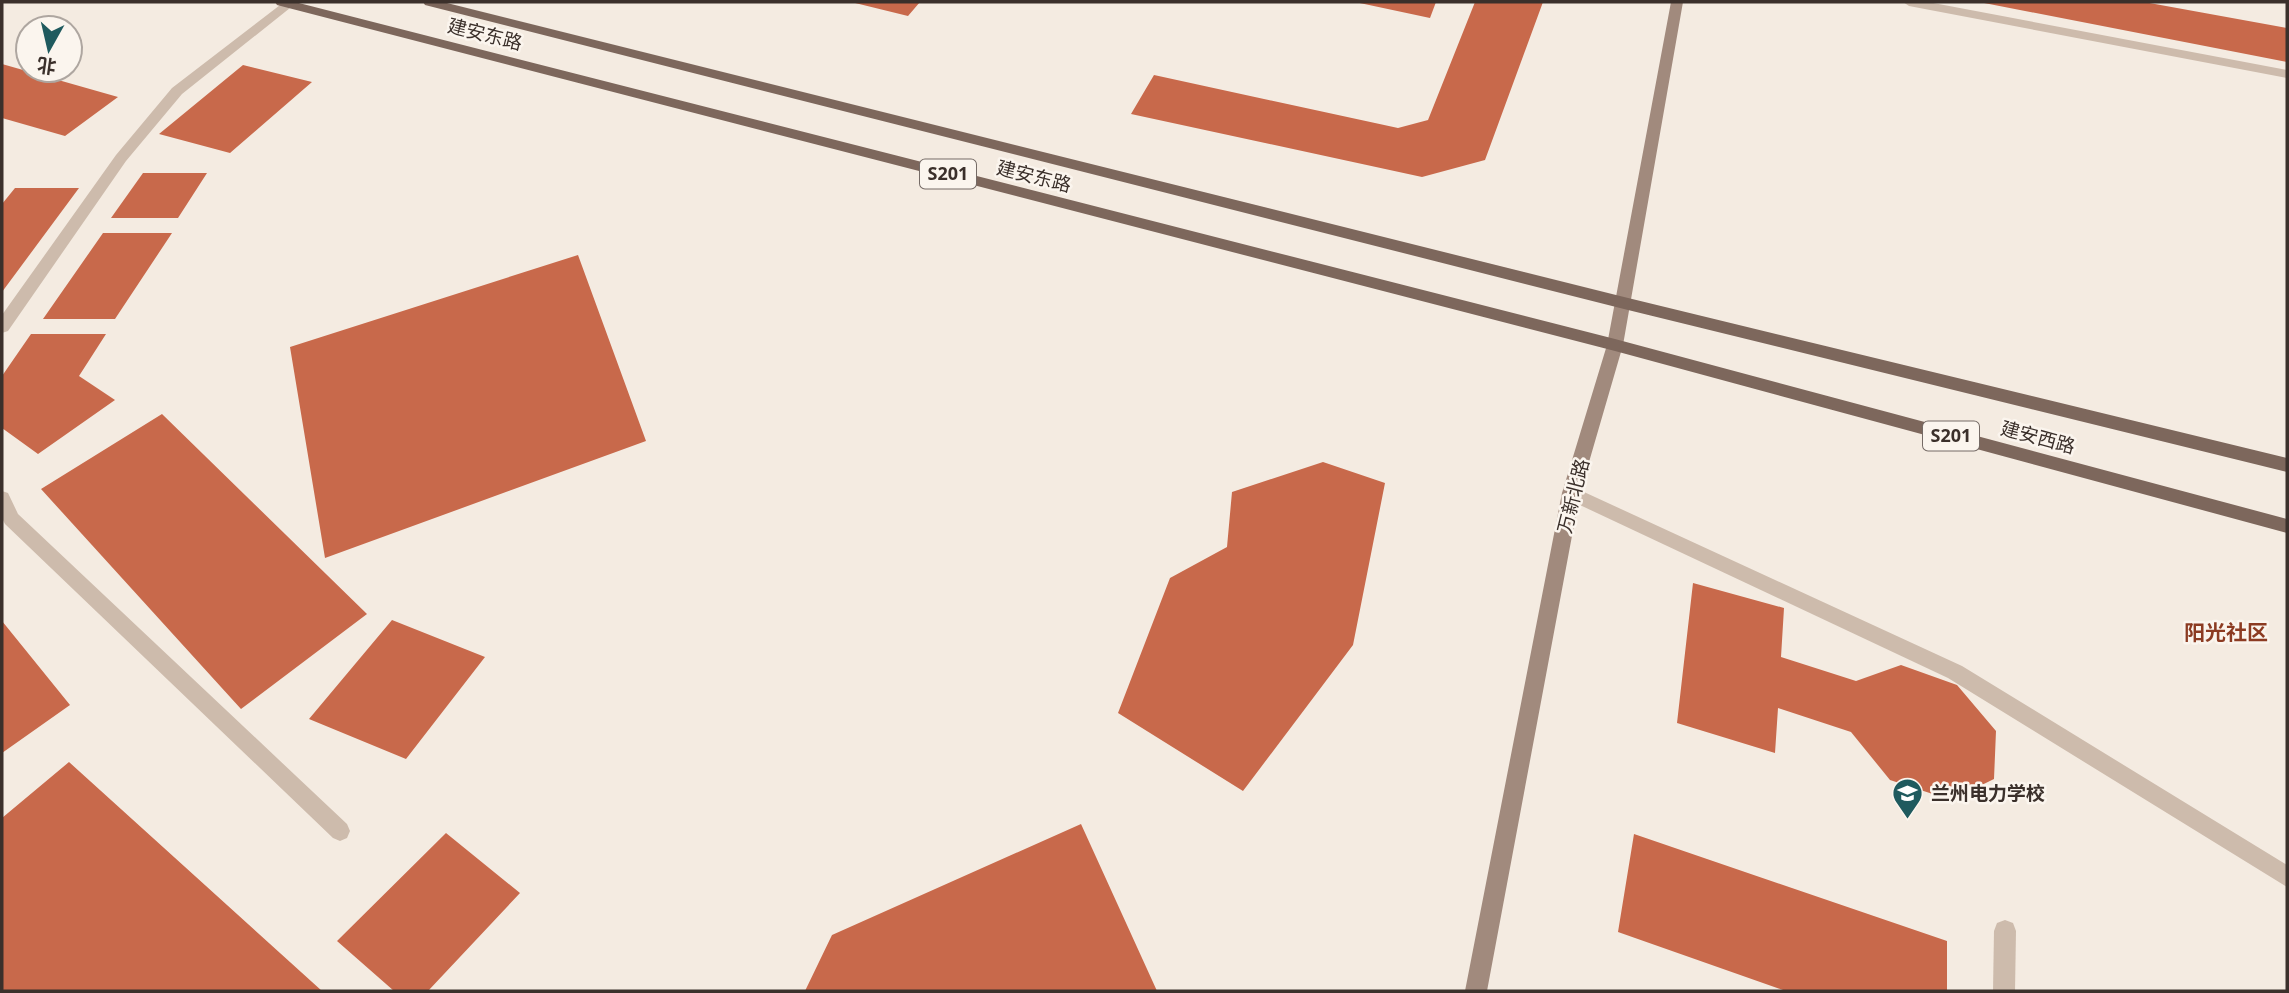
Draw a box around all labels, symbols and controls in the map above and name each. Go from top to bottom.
street label: 建安东路 [445,12,525,56]
north arrow [14,14,84,84]
text: 北 [35,52,58,80]
street label: 建安东路 [994,154,1074,198]
road number: S201 [920,160,976,188]
street label: 建安西路 [1998,415,2078,459]
road number: S201 [1923,422,1979,450]
street label: 万新北路 [1551,456,1595,536]
district label: 阳光社区 [2184,618,2268,646]
school or university icon: 兰州电力学校 [1891,776,1925,820]
place label: 兰州电力学校 [1931,780,2045,806]

